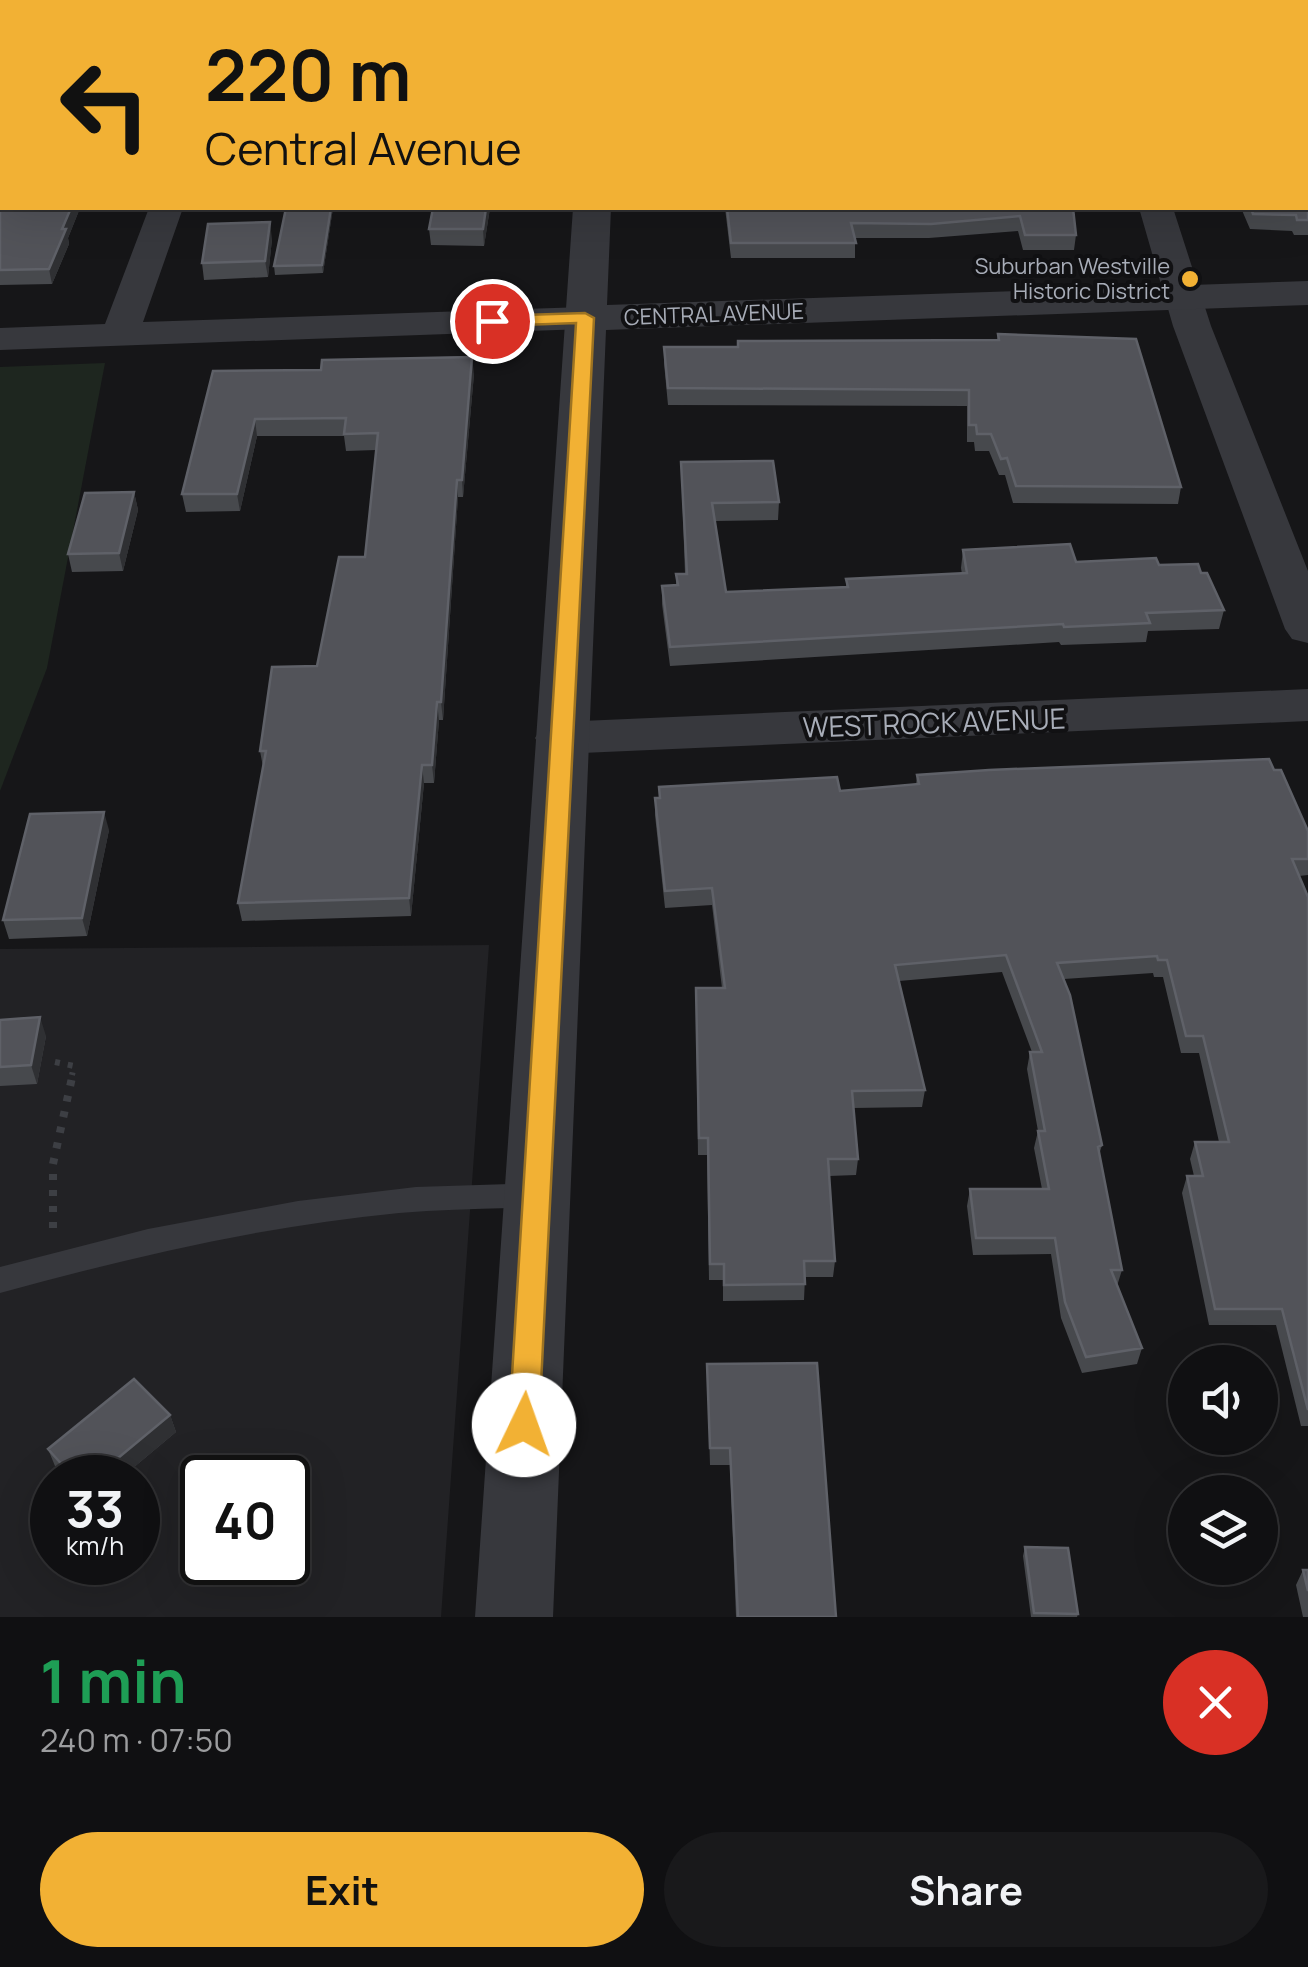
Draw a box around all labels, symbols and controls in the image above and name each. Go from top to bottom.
text: 220 m [205,26,411,122]
icon: left [40,40,170,170]
text: Central Avenue [205,117,521,179]
place label: Suburban Westville Historic District [975,251,1170,306]
marker: Suburban Westville Historic District [1179,268,1201,290]
pin [450,279,535,364]
icon: arrive [465,294,520,349]
street label: CENTRAL AVENUE [624,296,804,332]
street label: WEST ROCK AVENUE [802,698,1066,746]
map controls [1168,1345,1278,1585]
button: sound [1168,1345,1278,1455]
position arrow [472,1373,576,1477]
speed limit sign: 40 [180,1455,310,1585]
text: 33 [66,1474,124,1542]
button: layers [1168,1475,1278,1585]
text: km/h [66,1528,124,1563]
text: 1 min [40,1639,187,1721]
button: close [1163,1650,1268,1755]
text: 240 m · 07:50 [40,1718,233,1762]
button: Exit [40,1832,644,1947]
button: Share [664,1832,1268,1947]

